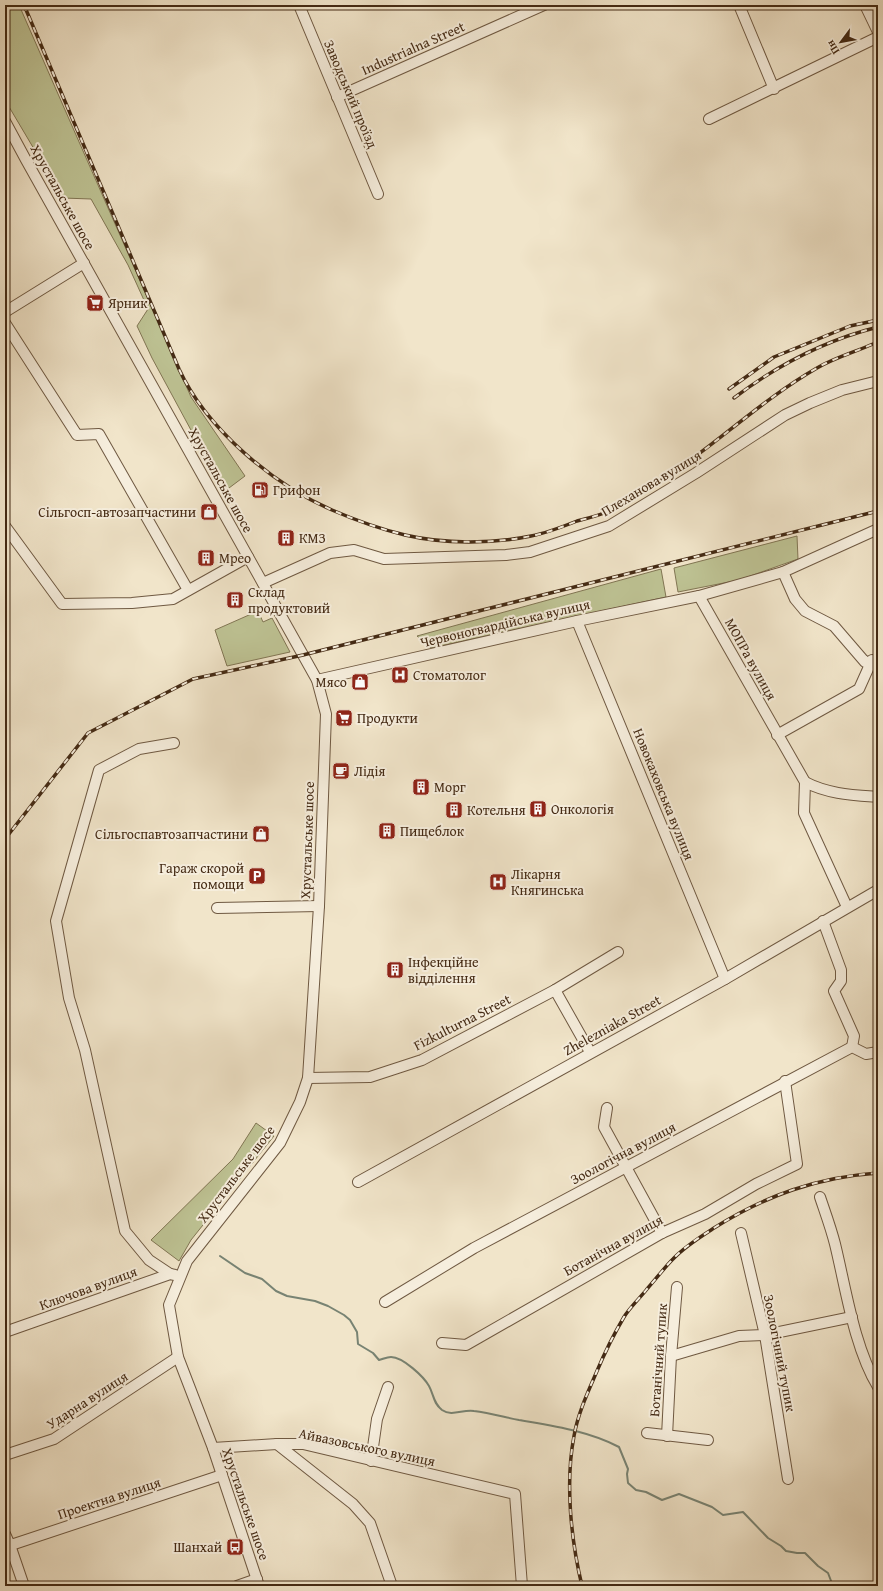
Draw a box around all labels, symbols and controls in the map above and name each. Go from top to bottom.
street label: Industrialna Street [358,16,468,80]
north arrow [821,22,861,62]
street label: Заводський проїзд [319,37,383,152]
text: Пн [822,37,843,58]
street label: Хрустальське шосе [26,141,100,254]
supermarket icon: Ярник [85,293,105,313]
place label: Ярник [107,293,148,313]
street label: Хрустальське шосе [184,424,258,537]
street label: Плеханова вулиця [597,445,705,521]
fuel station icon: Грифон [250,480,270,500]
place label: Грифон [273,480,320,500]
place label: Сільгосп-автозапчастини [38,502,196,522]
shop icon: Сільгосп-автозапчастини [199,502,219,522]
building icon: КМЗ [276,528,296,548]
place label: КМЗ [299,528,326,548]
building icon: Мрео [196,548,216,568]
place label: Мрео [219,548,251,568]
place label: Склад продуктовий [248,582,330,618]
building icon: Склад продуктовий [225,590,245,610]
street label: Червоногвардійська вулиця [418,594,592,652]
street label: МОПРа вулиця [720,614,782,704]
hospital icon: Стоматолог [390,665,410,685]
place label: Стоматолог [413,665,486,685]
place label: Мясо [316,672,347,692]
shop icon: Мясо [350,672,370,692]
supermarket icon: Продукти [334,708,354,728]
place label: Продукти [357,708,418,728]
street label: Новокаховська вулиця [628,725,700,863]
cafe icon: Лідія [331,761,351,781]
place label: Лідія [354,761,385,781]
building icon: Морг [411,777,431,797]
place label: Морг [434,777,466,797]
street label: Хрустальське шосе [295,780,319,899]
building icon: Онкологія [528,799,548,819]
place label: Онкологія [551,799,614,819]
building icon: Котельня [444,800,464,820]
place label: Котельня [467,800,526,820]
building icon: Пищеблок [377,821,397,841]
place label: Пищеблок [400,821,465,841]
place label: Сільгоспавтозапчастини [95,824,248,844]
shop icon: Сільгоспавтозапчастини [251,824,271,844]
place label: Гараж скорой помощи [159,858,244,894]
place label: Лікарня Княгинська [511,864,584,900]
parking icon: Гараж скорой помощи [247,866,267,886]
hospital icon: Лікарня Княгинська [488,872,508,892]
place label: Інфекційне відділення [408,952,479,988]
building icon: Інфекційне відділення [385,960,405,980]
street label: Fizkulturna Street [410,989,514,1055]
street label: Zhelezniaka Street [559,990,665,1060]
street label: Зоологічна вулиця [567,1117,679,1189]
street label: Хрустальське шосе [193,1121,280,1227]
street label: Ботанічна вулиця [560,1209,666,1281]
street label: Ключова вулиця [36,1261,140,1315]
street label: Зоологічний тупик [759,1293,801,1414]
street label: Ботанічний тупик [644,1302,672,1417]
street label: Ударна вулиця [42,1366,132,1434]
street label: Айвазовського вулиця [297,1423,437,1471]
street label: Хрустальське шосе [217,1445,275,1563]
street label: Проектна вулиця [55,1472,163,1524]
place label: Шанхай [173,1537,222,1557]
bus stop icon: Шанхай [225,1537,245,1557]

